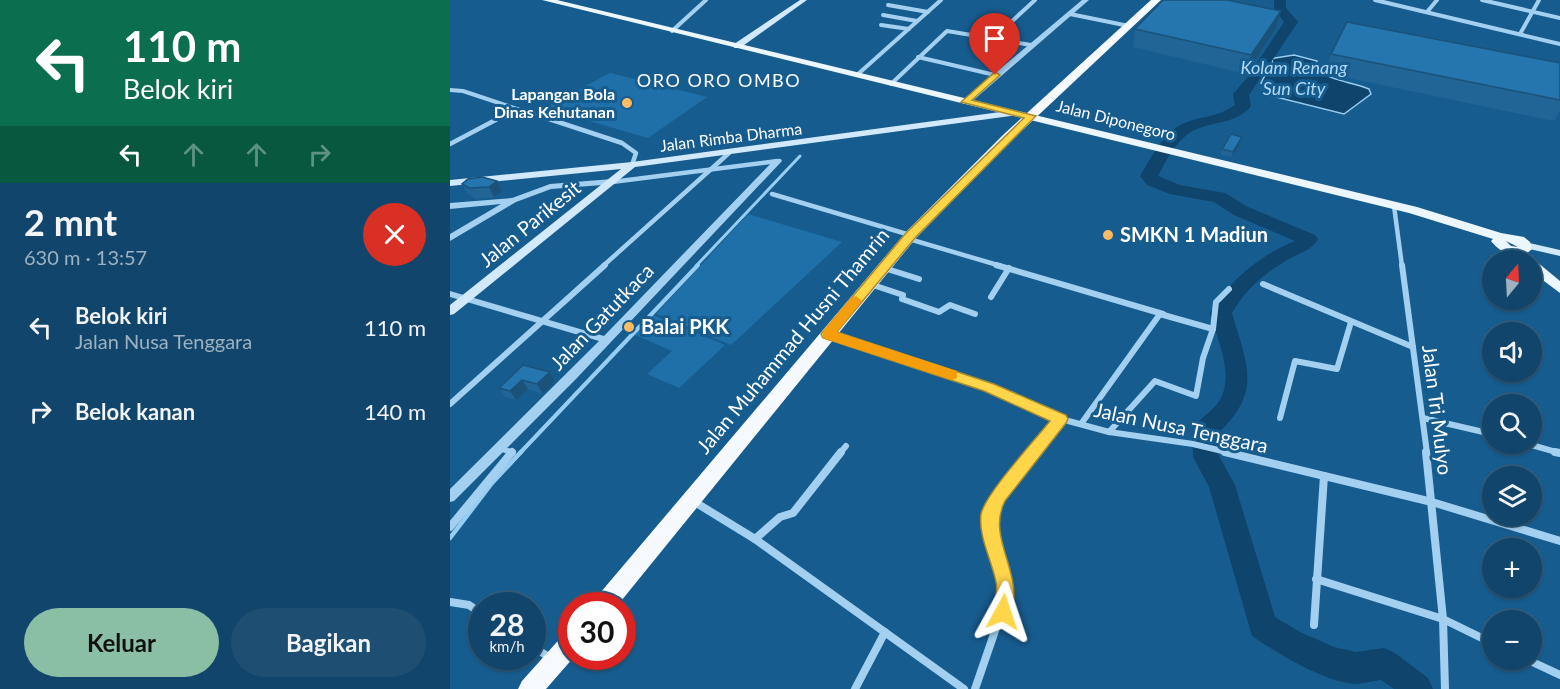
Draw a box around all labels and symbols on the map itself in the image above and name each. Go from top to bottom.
pin [969,13,1020,75]
water label: Kolam Renang Sun City [1241,56,1348,99]
district label: ORO ORO OMBO [637,69,801,91]
place label: Lapangan Bola Dinas Kehutanan [494,84,615,121]
marker: Lapangan Bola Dinas Kehutanan [620,96,634,110]
street label: Jalan Diponegoro [1055,96,1178,144]
street label: Jalan Rimba Dharma [659,118,803,155]
street label: Jalan Parikesit [474,175,585,271]
place label: SMKN 1 Madiun [1120,222,1268,246]
street label: Jalan Muhammad Husni Thamrin [691,223,894,458]
marker: SMKN 1 Madiun [1101,228,1115,242]
north arrow [1482,250,1542,310]
street label: Jalan Gatutkaca [545,258,658,374]
place label: Balai PKK [641,314,729,338]
marker: Balai PKK [622,320,636,334]
street label: Jalan Tri Mulyo [1418,344,1458,476]
street label: Jalan Nusa Tenggara [1092,397,1270,457]
position arrow [971,580,1035,644]
speed limit sign: 30 [558,592,636,670]

